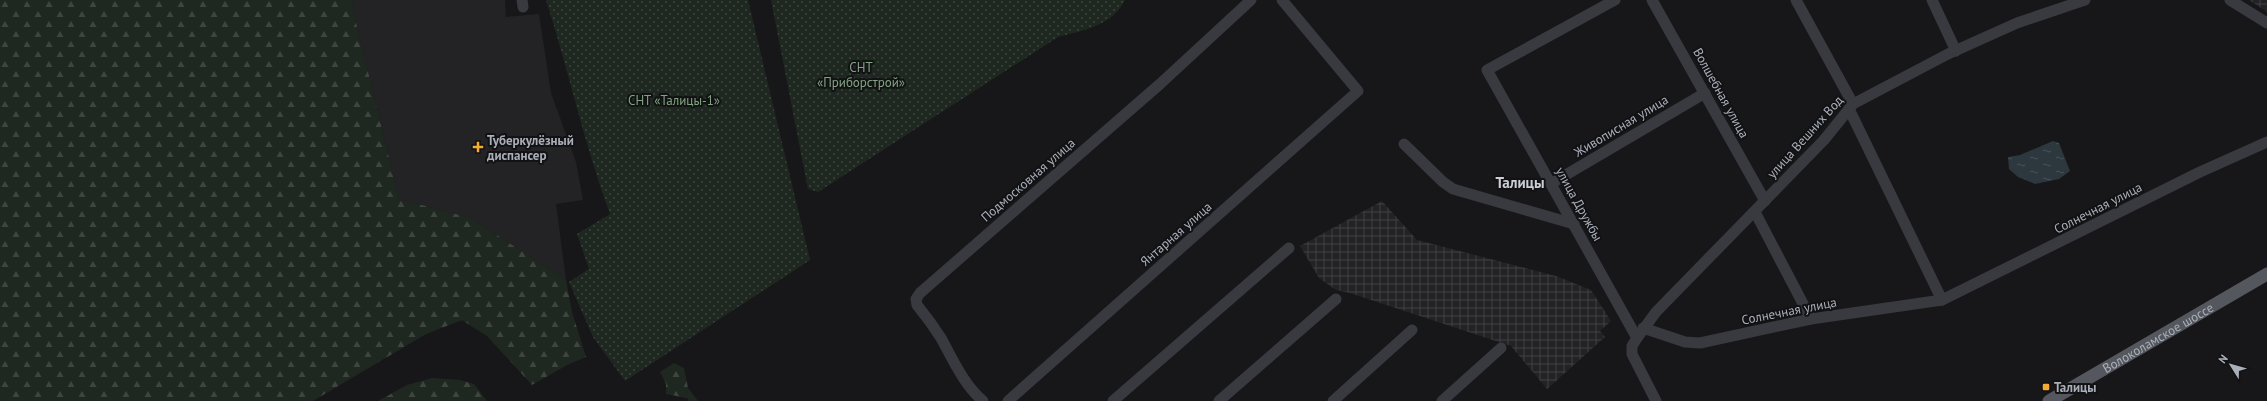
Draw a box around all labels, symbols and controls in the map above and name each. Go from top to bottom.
street label: Волшебная улица [1689,45,1753,141]
park label: СНТ «Приборстрой» [817,59,905,91]
street label: Живописная улица [1570,91,1671,161]
park label: СНТ «Талицы-1» [628,92,720,109]
street label: улица Вешних Вод [1763,92,1847,182]
place label: Туберкулёзный диспансер [486,132,574,164]
street label: Подмосковная улица [977,134,1079,226]
marker: Туберкулёзный диспансер [472,141,484,153]
street label: улица Дружбы [1552,164,1606,244]
district label: Талицы [1495,173,1545,192]
street label: Солнечная улица [2051,179,2145,237]
street label: Янтарная улица [1137,198,1215,270]
street label: Солнечная улица [1740,293,1838,329]
street label: Волоколамское шоссе [2099,299,2216,377]
north arrow [2211,345,2251,385]
text: N [2215,352,2231,366]
place label: Талицы [2054,379,2096,396]
marker: Талицы [2041,382,2051,392]

